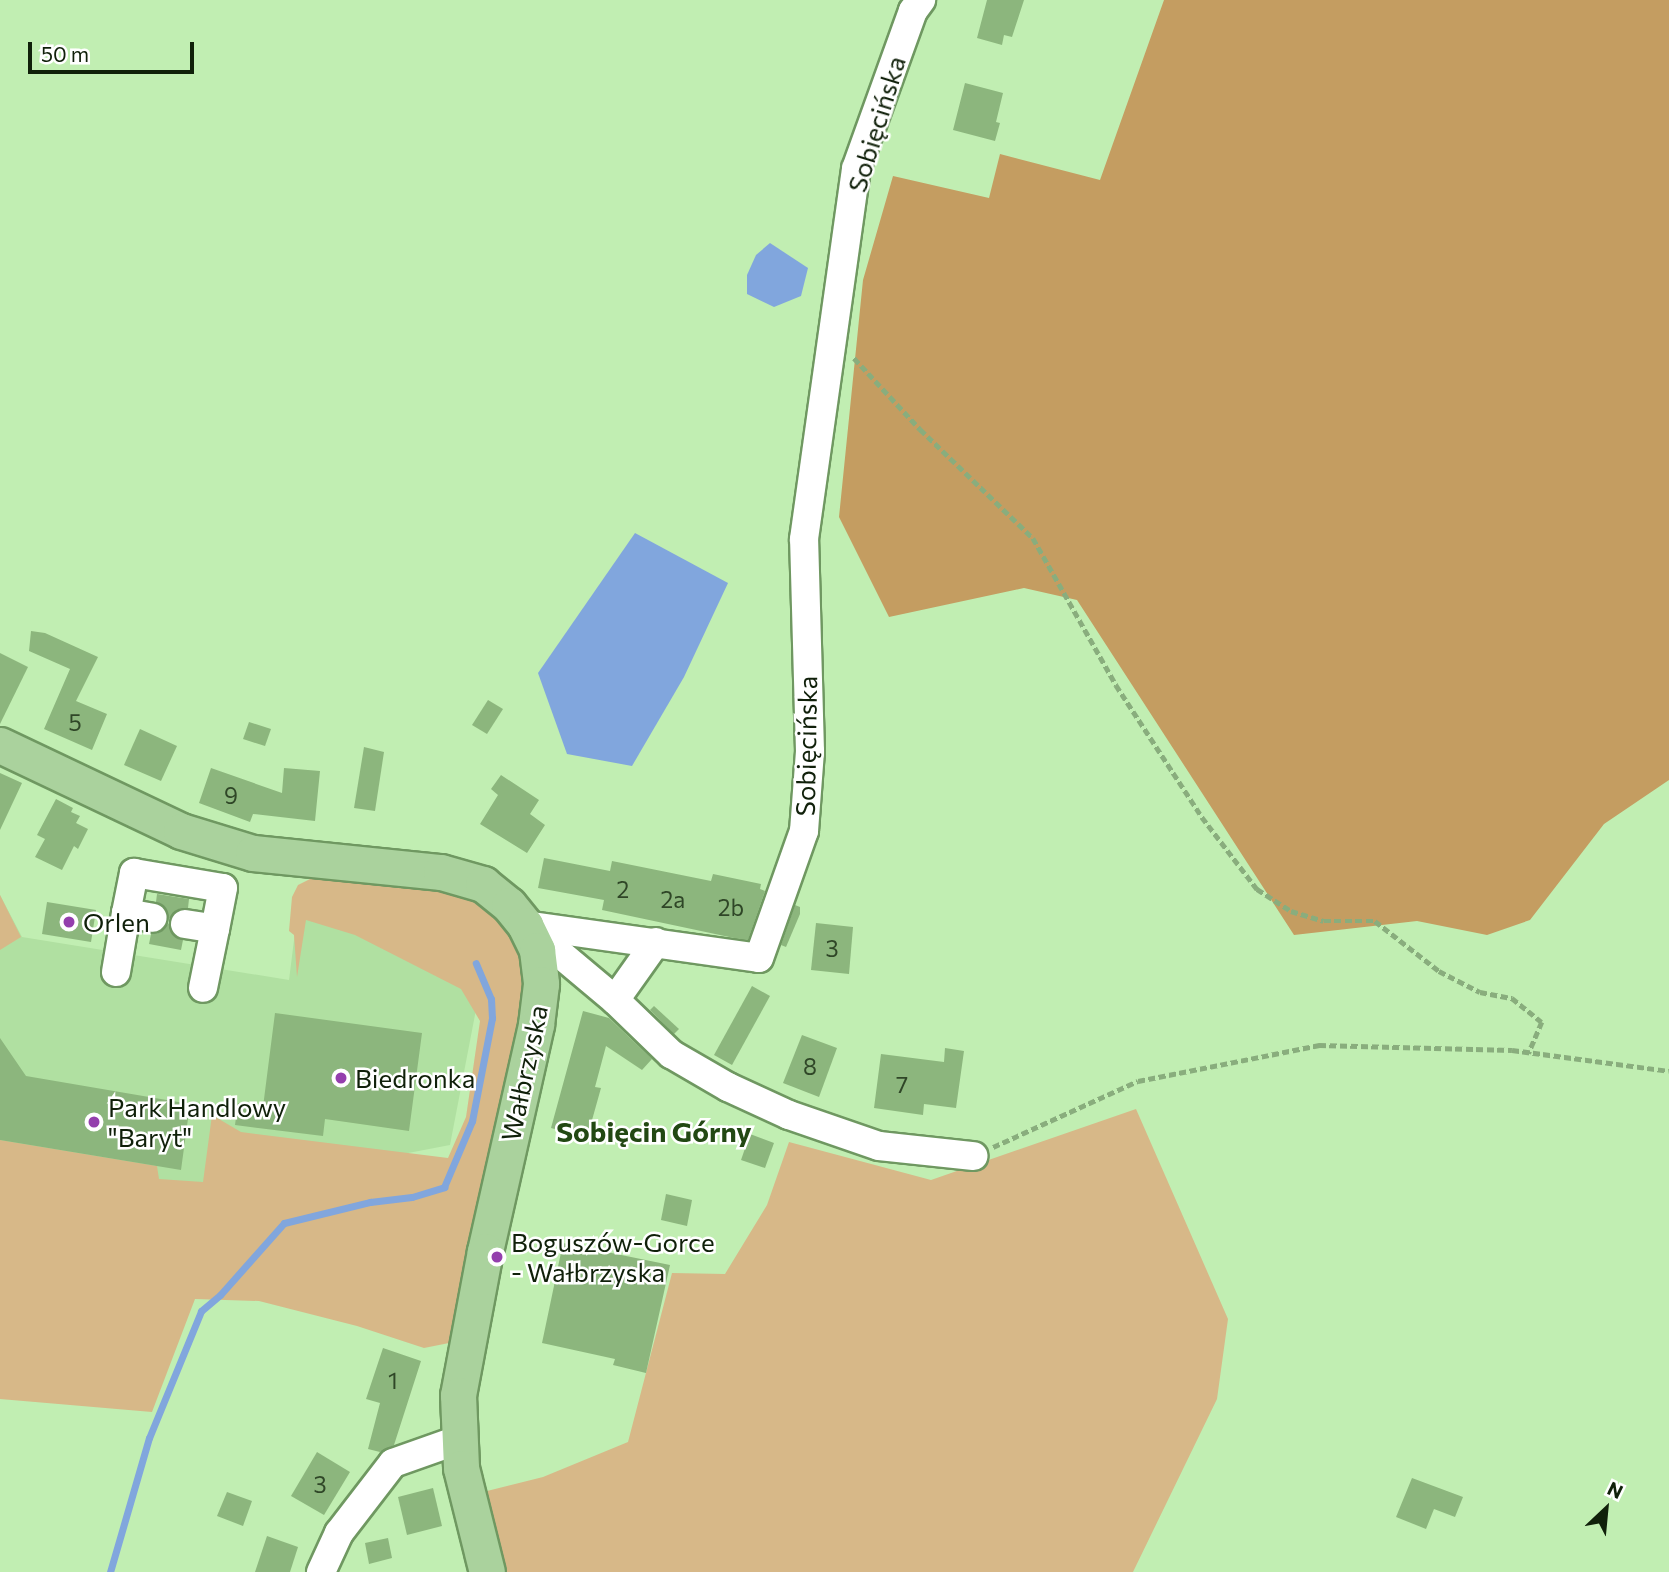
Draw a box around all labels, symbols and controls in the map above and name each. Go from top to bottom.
scale bar [32,28,198,72]
text: 50 m [41,41,89,66]
street label: Sobięcińska [841,52,911,196]
street label: Sobięcińska [789,675,823,817]
house number: 5 [68,708,82,736]
house number: 9 [224,781,238,809]
house number: 2 [617,875,629,903]
house number: 2a [661,885,685,913]
house number: 2b [718,893,744,921]
place label: Orlen [83,906,150,938]
marker: Orlen [61,914,77,930]
house number: 3 [825,934,839,962]
street label: Wałbrzyska [494,1002,554,1144]
house number: 8 [803,1052,817,1080]
place label: Biedronka [355,1062,475,1094]
marker: Biedronka [333,1070,349,1086]
house number: 7 [896,1070,908,1098]
place label: Park Handlowy "Baryt" [108,1091,286,1152]
marker: Park Handlowy "Baryt" [86,1114,102,1130]
district label: Sobięcin Górny [556,1114,752,1148]
place label: Boguszów-Gorce - Wałbrzyska [511,1226,715,1288]
marker: Boguszów-Gorce - Wałbrzyska [489,1249,505,1265]
house number: 1 [388,1366,398,1394]
house number: 3 [313,1470,327,1498]
north arrow [1571,1474,1641,1544]
text: N [1604,1476,1627,1503]

